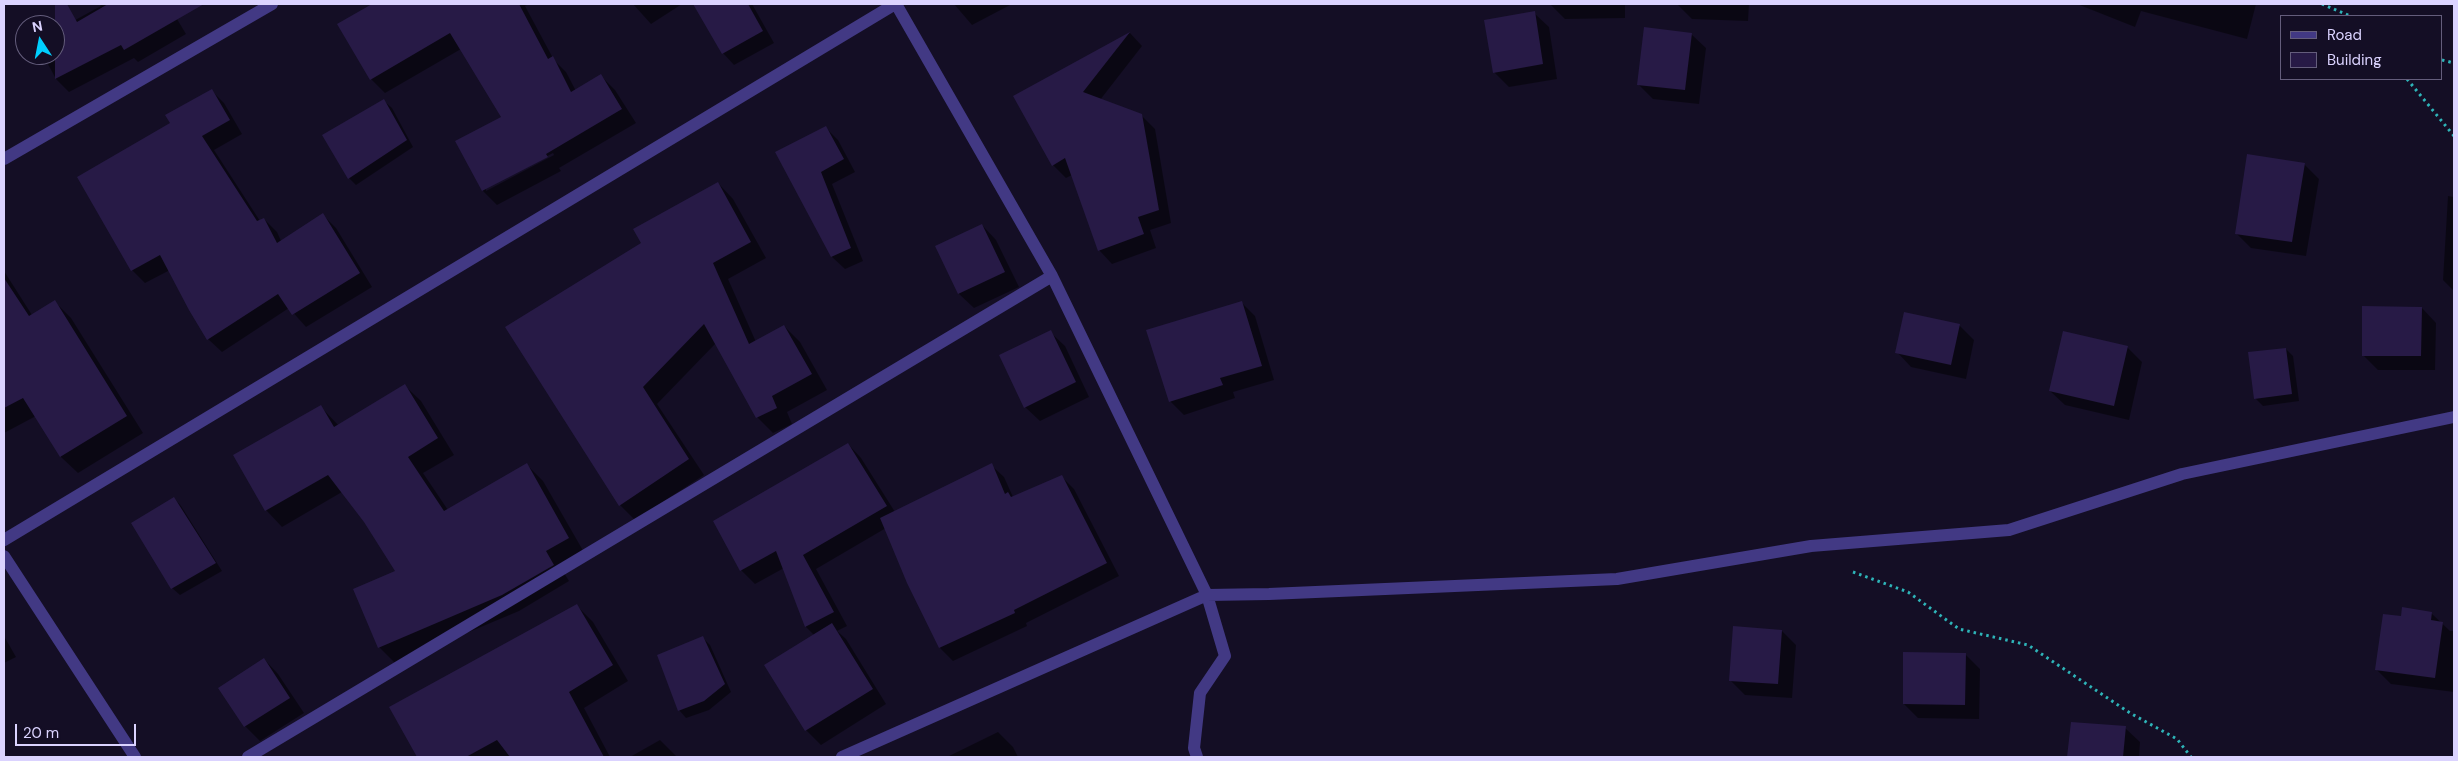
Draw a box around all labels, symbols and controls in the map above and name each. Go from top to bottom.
north arrow [15,15,65,65]
legend [2280,15,2443,80]
text: N [31,16,44,36]
text: Road [2327,25,2362,45]
text: Building [2327,50,2382,70]
scale bar [18,714,139,746]
text: 20 m [23,723,59,743]

